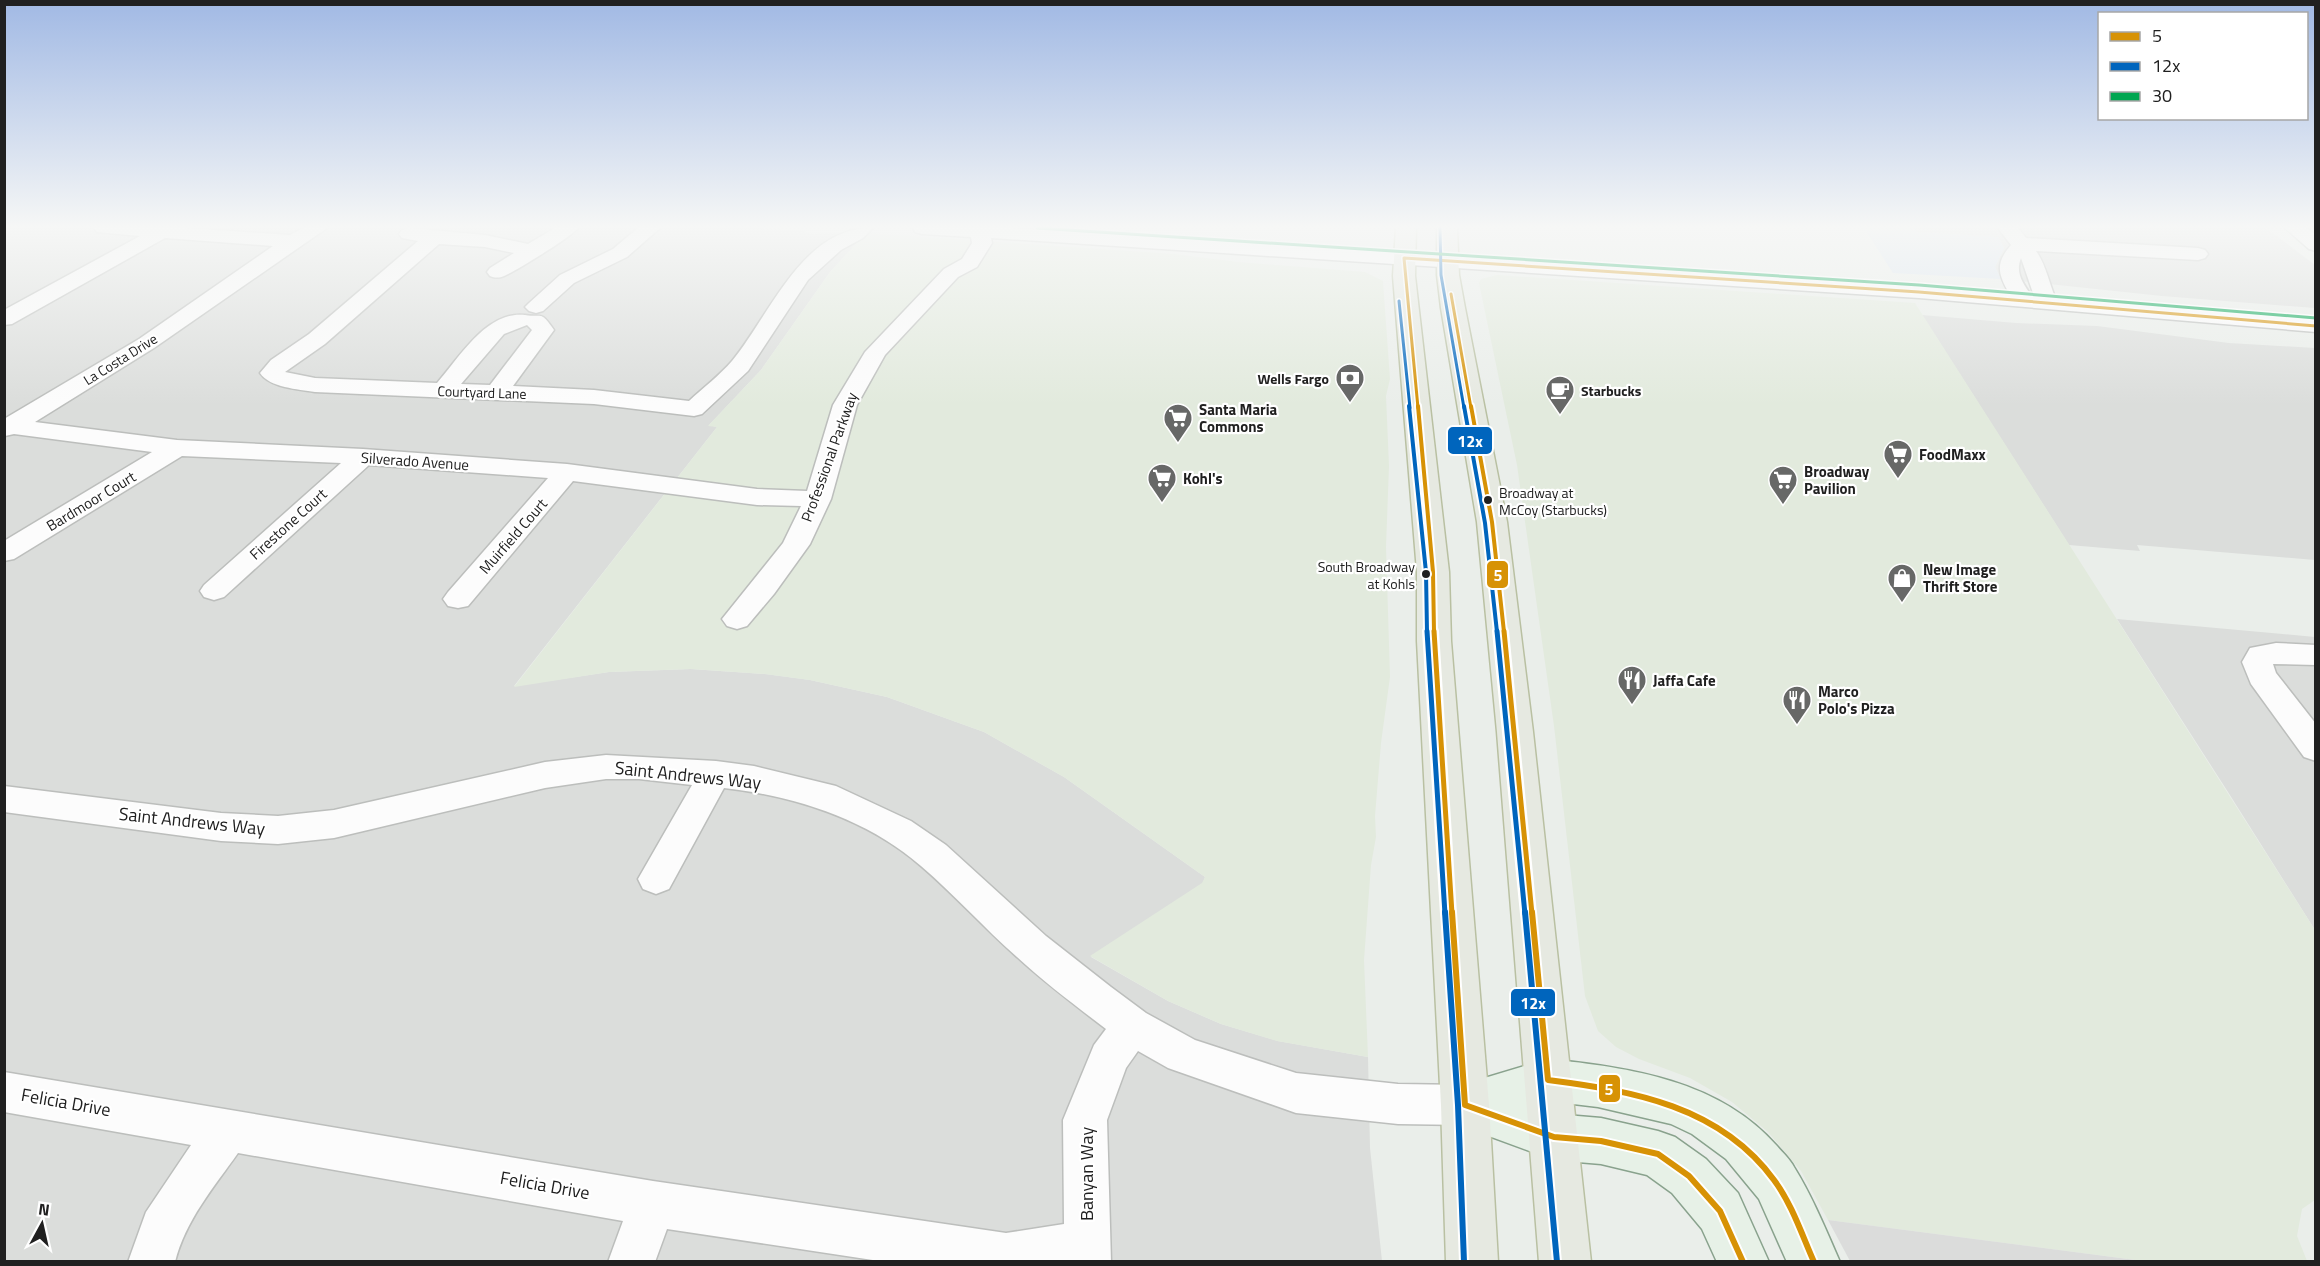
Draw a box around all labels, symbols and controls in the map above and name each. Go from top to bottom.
legend [2098,12,2308,120]
text: 5 [2152,22,2162,49]
text: 12x [2152,52,2180,79]
text: 30 [2152,82,2172,109]
street label: La Costa Drive [79,328,161,390]
bank icon: Wells Fargo [1334,362,1366,404]
place label: Wells Fargo [1257,368,1329,389]
cafe icon: Starbucks [1544,374,1576,416]
street label: Courtyard Lane [437,380,527,404]
place label: Starbucks [1581,380,1642,401]
street label: Professional Parkway [795,389,863,525]
place label: Santa Maria Commons [1199,398,1278,438]
supermarket icon: Santa Maria Commons [1162,402,1194,444]
line badge: 12x [1447,426,1493,455]
text: 12x [1457,429,1483,453]
supermarket icon: FoodMaxx [1882,438,1914,480]
place label: FoodMaxx [1919,443,1986,466]
street label: Silverado Avenue [360,446,470,476]
place label: Broadway Pavilion [1804,460,1870,500]
supermarket icon: Kohl's [1146,462,1178,504]
supermarket icon: Broadway Pavilion [1767,464,1799,506]
street label: Bardmoor Court [42,465,141,537]
place label: Kohl's [1183,467,1223,490]
street label: Firestone Court [244,482,332,565]
place label: Broadway at McCoy (Starbucks) [1499,482,1607,520]
street label: Muirfield Court [474,492,553,579]
marker: Broadway at McCoy (Starbucks) [1482,494,1494,506]
place label: South Broadway at Kohls [1318,556,1415,594]
place label: New Image Thrift Store [1923,558,1998,598]
line badge: 5 [1486,560,1509,589]
shop icon: New Image Thrift Store [1886,562,1918,604]
text: 5 [1494,563,1503,587]
marker: South Broadway at Kohls [1420,568,1432,580]
restaurant icon: Jaffa Cafe [1616,664,1648,706]
place label: Jaffa Cafe [1653,669,1716,692]
place label: Marco Polo's Pizza [1818,680,1895,720]
restaurant icon: Marco Polo's Pizza [1781,684,1813,726]
street label: Saint Andrews Way [614,754,763,796]
street label: Saint Andrews Way [118,800,267,842]
line badge: 12x [1510,988,1556,1017]
text: 12x [1520,991,1546,1015]
line badge: 5 [1598,1074,1621,1103]
text: 5 [1605,1077,1614,1101]
street label: Felicia Drive [19,1081,113,1123]
street label: Banyan Way [1073,1127,1100,1221]
street label: Felicia Drive [498,1164,592,1206]
north arrow [12,1194,72,1254]
text: N [37,1196,51,1222]

